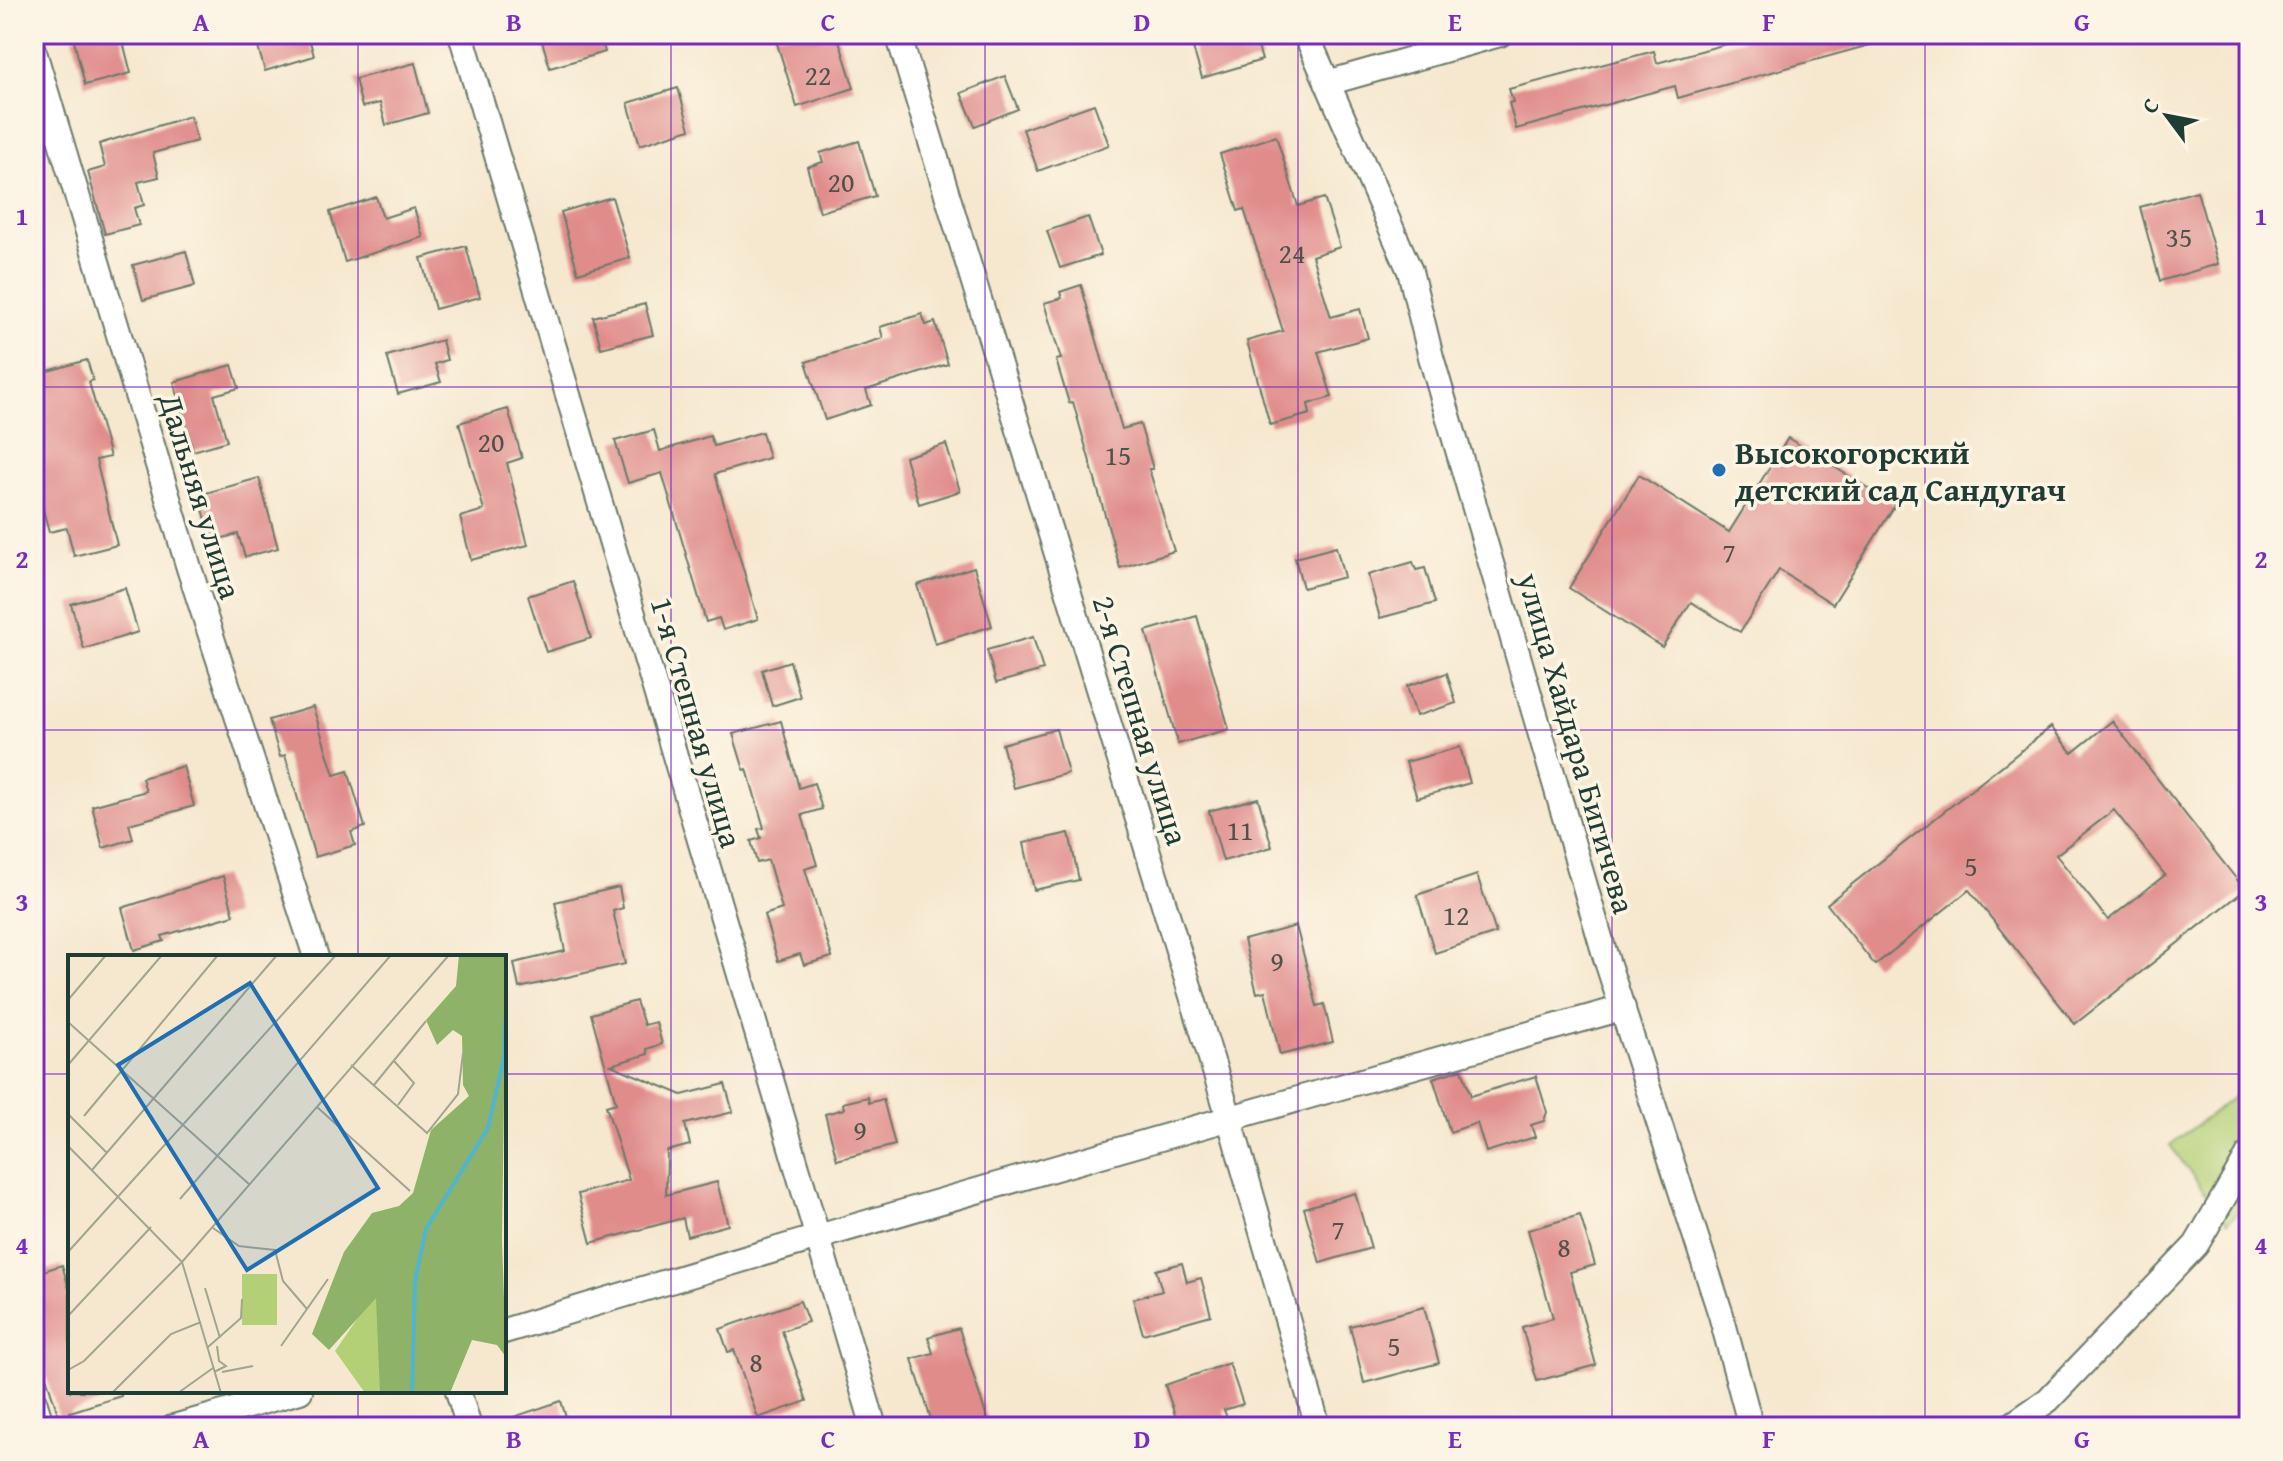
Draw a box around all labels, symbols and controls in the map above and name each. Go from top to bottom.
text: A [193,2,210,41]
text: B [506,2,522,41]
text: C [821,2,835,41]
text: D [1134,2,1150,41]
text: E [1448,2,1462,41]
text: F [1762,2,1776,41]
text: G [2074,2,2090,41]
house number: 22 [805,54,831,95]
north arrow [2127,76,2207,156]
text: С [2133,92,2167,119]
house number: 20 [828,161,854,202]
text: 1 [15,196,29,235]
text: 1 [2254,196,2268,235]
house number: 35 [2166,216,2192,257]
house number: 24 [1279,232,1305,273]
street label: Дальняя улица [147,386,255,605]
house number: 20 [478,421,504,462]
place label: Высокогорский детский сад Сандугач [1735,429,2066,513]
house number: 15 [1105,434,1131,475]
marker: Высокогорский детский сад Сандугач [1710,461,1728,479]
house number: 7 [1722,531,1736,572]
text: 2 [15,539,29,578]
text: 2 [2254,539,2268,578]
street label: улица Хайдара Бигичева [1506,566,1648,920]
street label: 2-я Степная улица [1081,589,1202,851]
street label: 1-я Степная улица [639,591,755,854]
house number: 11 [1227,809,1253,850]
house number: 5 [1964,845,1978,886]
text: 3 [15,882,29,921]
text: 3 [2254,882,2268,921]
house number: 12 [1443,894,1469,935]
house number: 9 [1270,940,1284,981]
inset map [68,955,506,1393]
house number: 9 [853,1109,867,1150]
house number: 7 [1331,1208,1345,1249]
text: 4 [15,1225,29,1264]
text: 4 [2254,1225,2268,1264]
house number: 8 [1557,1226,1571,1267]
house number: 5 [1387,1325,1401,1366]
house number: 8 [749,1341,763,1382]
text: A [193,1419,210,1458]
text: B [506,1419,522,1458]
text: C [821,1419,835,1458]
text: D [1134,1419,1150,1458]
text: E [1448,1419,1462,1458]
text: F [1762,1419,1776,1458]
text: G [2074,1419,2090,1458]

